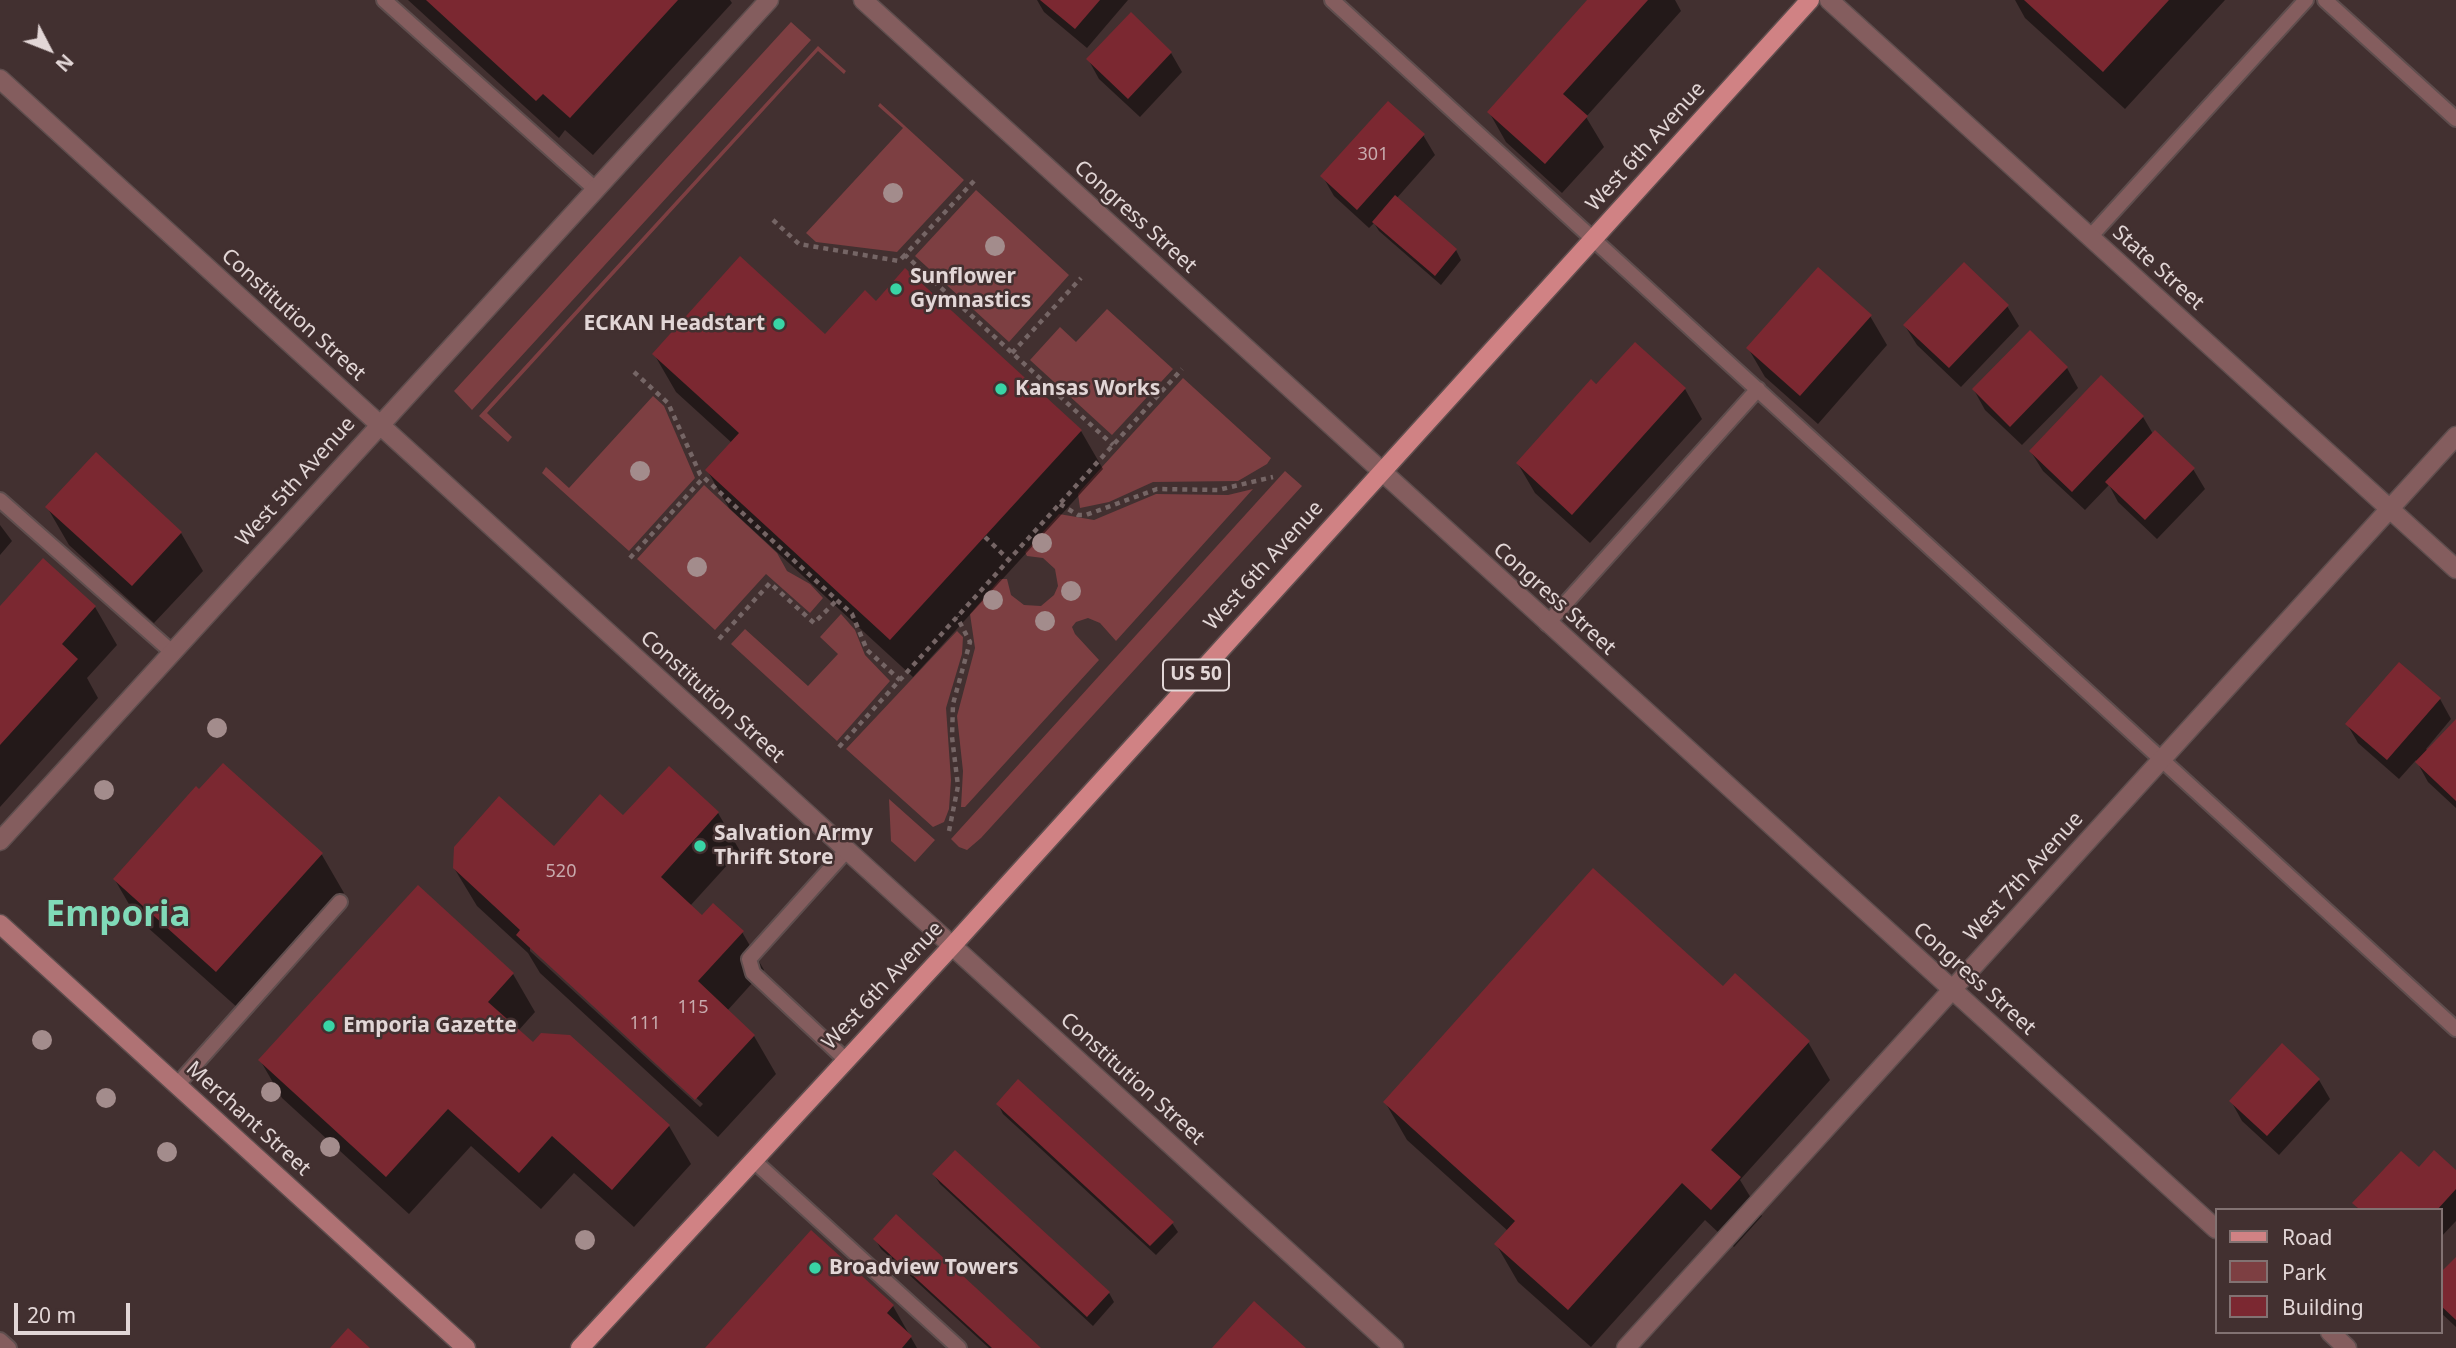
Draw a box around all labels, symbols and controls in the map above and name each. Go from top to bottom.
north arrow [14,14,84,84]
text: N [50,49,79,77]
street label: West 6th Avenue [1581,77,1711,217]
house number: 301 [1358,144,1388,166]
street label: Congress Street [1069,155,1201,279]
street label: State Street [2107,220,2209,316]
street label: Constitution Street [216,244,370,386]
place label: Sunflower Gymnastics [910,264,1031,314]
marker: Sunflower Gymnastics [888,281,904,297]
place label: ECKAN Headstart [584,311,765,337]
marker: ECKAN Headstart [771,316,787,332]
place label: Kansas Works [1015,376,1160,402]
marker: Kansas Works [993,381,1009,397]
street label: West 5th Avenue [231,412,361,552]
street label: West 6th Avenue [1199,496,1329,636]
street label: Congress Street [1488,537,1620,661]
street label: Constitution Street [635,626,789,768]
road number: US 50 [1163,660,1229,690]
street label: West 7th Avenue [1959,807,2089,947]
place label: Salvation Army Thrift Store [714,821,873,871]
marker: Salvation Army Thrift Store [692,838,708,854]
house number: 520 [546,861,576,883]
district label: Emporia [46,895,190,937]
street label: West 6th Avenue [817,917,949,1055]
street label: Congress Street [1908,917,2040,1041]
house number: 115 [678,997,708,1019]
street label: Constitution Street [1055,1008,1209,1150]
place label: Emporia Gazette [343,1013,517,1039]
house number: 111 [630,1013,660,1035]
marker: Emporia Gazette [321,1018,337,1034]
street label: Merchant Street [181,1057,315,1181]
legend [2214,1208,2442,1334]
text: Road [2282,1223,2332,1251]
place label: Broadview Towers [829,1255,1019,1281]
text: Park [2282,1258,2326,1286]
marker: Broadview Towers [807,1260,823,1276]
scale bar [18,1288,133,1332]
text: Building [2282,1293,2364,1321]
text: 20 m [27,1301,76,1329]

